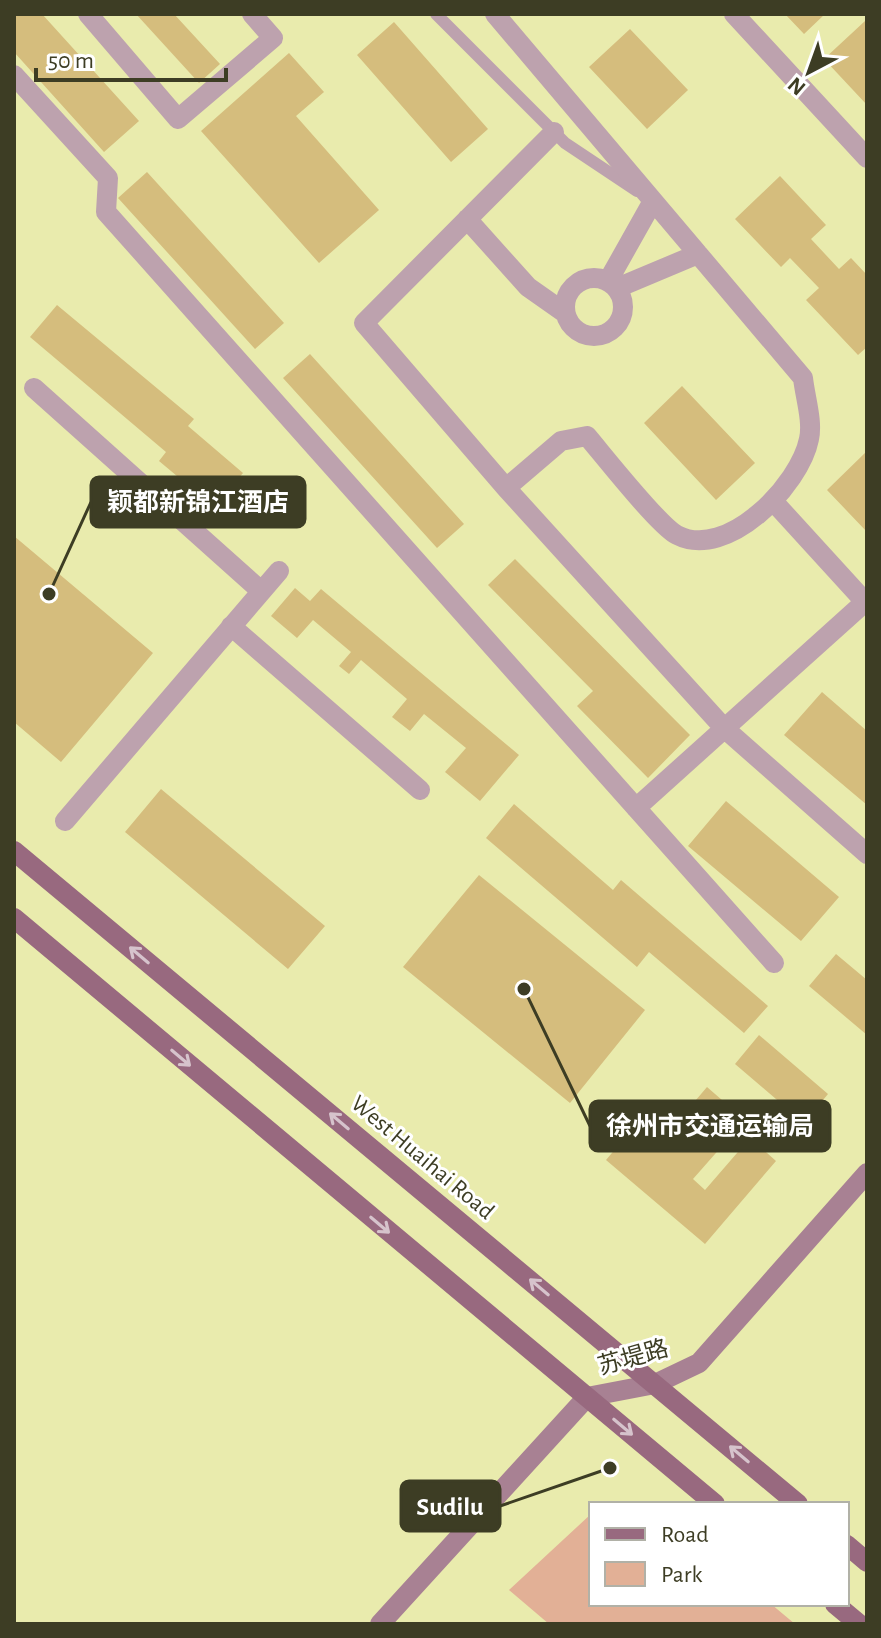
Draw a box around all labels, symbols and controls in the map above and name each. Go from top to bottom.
scale bar [36,32,226,82]
north arrow [769,32,849,112]
text: 50 m [48,49,94,73]
text: N [784,73,810,100]
callout: 颖都新锦江酒店 [91,477,305,527]
text: 颖都新锦江酒店 [107,488,289,516]
one-way arrow [129,946,150,964]
one-way arrow [170,1049,191,1067]
street label: West Huaihai Road [346,1091,498,1224]
callout: 徐州市交通运输局 [590,1101,830,1151]
one-way arrow [329,1112,350,1130]
text: 徐州市交通运输局 [606,1112,814,1140]
one-way arrow [370,1216,390,1234]
one-way arrow [529,1278,550,1296]
street label: 苏堤路 [595,1335,671,1379]
one-way arrow [612,1418,633,1436]
one-way arrow [729,1445,749,1463]
callout: Sudilu [401,1481,500,1531]
text: Sudilu [416,1494,484,1520]
legend [589,1502,849,1606]
text: Road [661,1523,709,1547]
text: Park [661,1563,702,1587]

